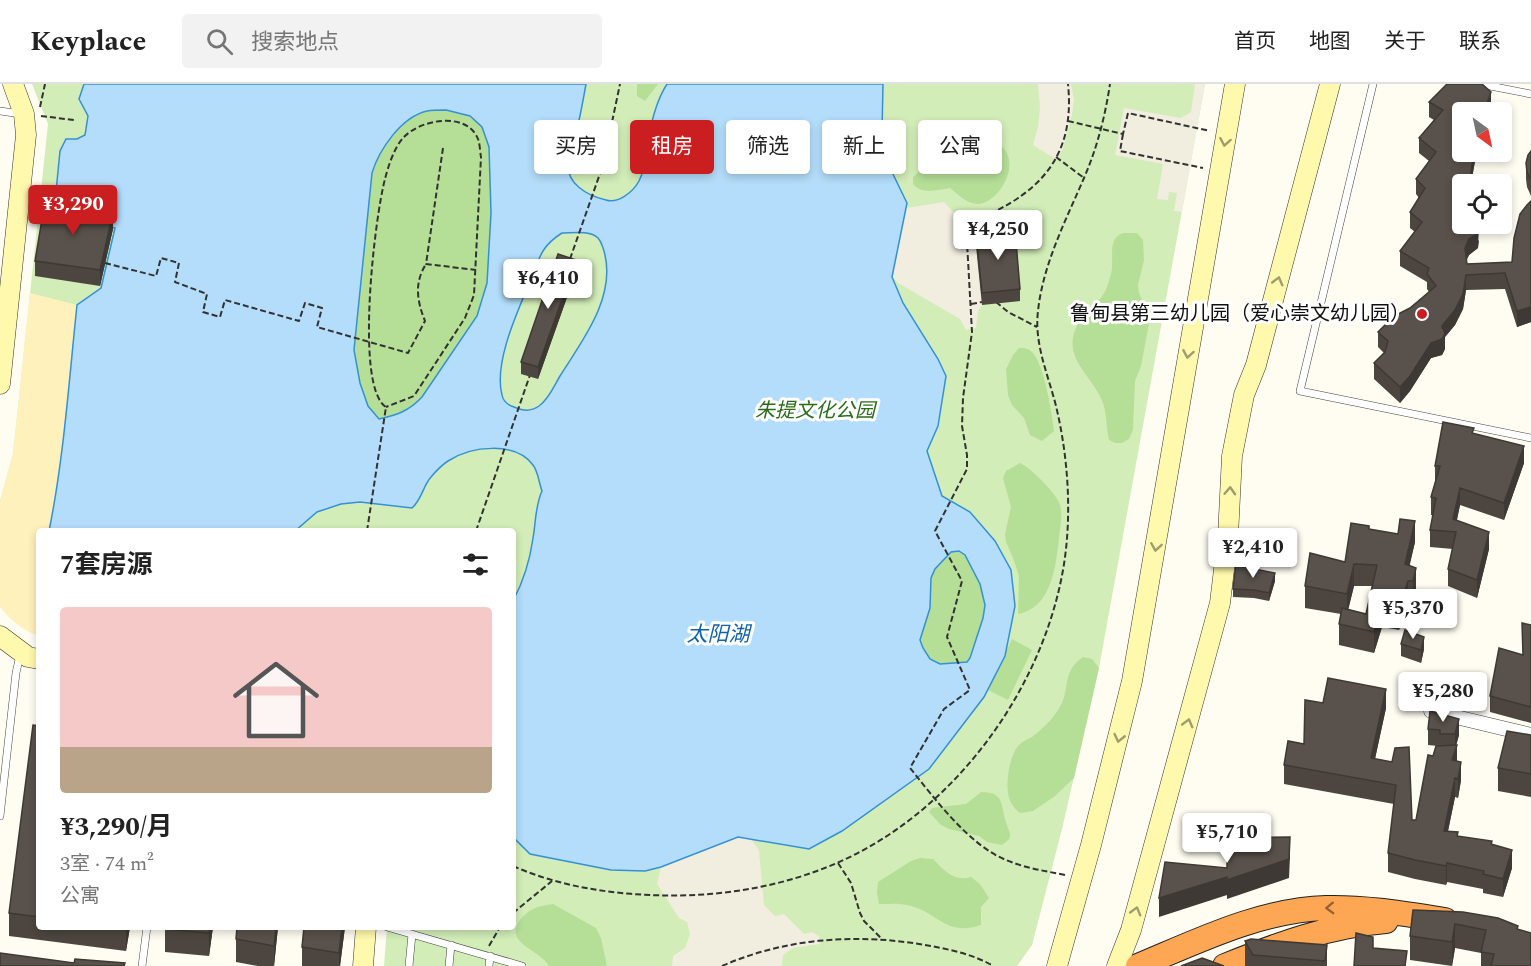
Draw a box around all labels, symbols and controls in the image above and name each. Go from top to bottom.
search box [182,14,602,68]
text: Keyplace [30,20,146,63]
icon: search [203,25,236,58]
text: 搜索地点 [251,26,339,59]
text: 首页 [1234,26,1276,58]
text: 地图 [1309,26,1351,58]
text: 关于 [1384,26,1426,58]
text: 联系 [1459,26,1501,58]
north arrow [1452,102,1512,162]
map controls [1452,102,1512,234]
chip: 买房 [534,120,618,174]
chip: 租房 [630,120,714,174]
chip: 筛选 [726,120,810,174]
chip: 新上 [822,120,906,174]
chip: 公寓 [918,120,1002,174]
one-way arrow [1220,137,1232,146]
button: locate [1452,174,1512,234]
pin: ¥3,290 [24,185,122,236]
text: ¥3,290 [42,189,104,219]
pin: ¥4,250 [949,210,1047,261]
text: ¥4,250 [967,214,1029,244]
pin: ¥6,410 [499,259,597,310]
text: ¥6,410 [517,263,579,293]
one-way arrow [1271,276,1283,287]
place label: 鲁甸县第三幼儿园（爱心崇文幼儿园） [1070,299,1410,329]
marker: 鲁甸县第三幼儿园（爱心崇文幼儿园） [1415,307,1429,321]
one-way arrow [1182,349,1195,359]
park label: 朱提文化公园 [755,396,878,426]
one-way arrow [1224,486,1237,495]
pin: ¥2,410 [1204,528,1302,579]
text: ¥2,410 [1222,532,1284,562]
one-way arrow [1150,541,1163,551]
text: 7套房源 [60,545,153,585]
icon: filters [459,548,492,581]
pin: ¥5,370 [1364,589,1462,640]
text: ¥5,370 [1382,593,1444,623]
water label: 太阳湖 [687,619,752,651]
icon: home [222,646,330,754]
pin: ¥5,280 [1394,672,1492,723]
text: ¥5,280 [1412,676,1474,706]
one-way arrow [1180,718,1193,728]
one-way arrow [1113,733,1126,743]
text: ¥3,290/月 [60,807,172,847]
pin: ¥5,710 [1178,813,1276,864]
text: ¥5,710 [1196,817,1258,847]
text: 3室 · 74 m² [60,849,154,879]
text: 公寓 [60,881,100,911]
one-way arrow [1326,902,1335,915]
one-way arrow [1129,906,1141,917]

